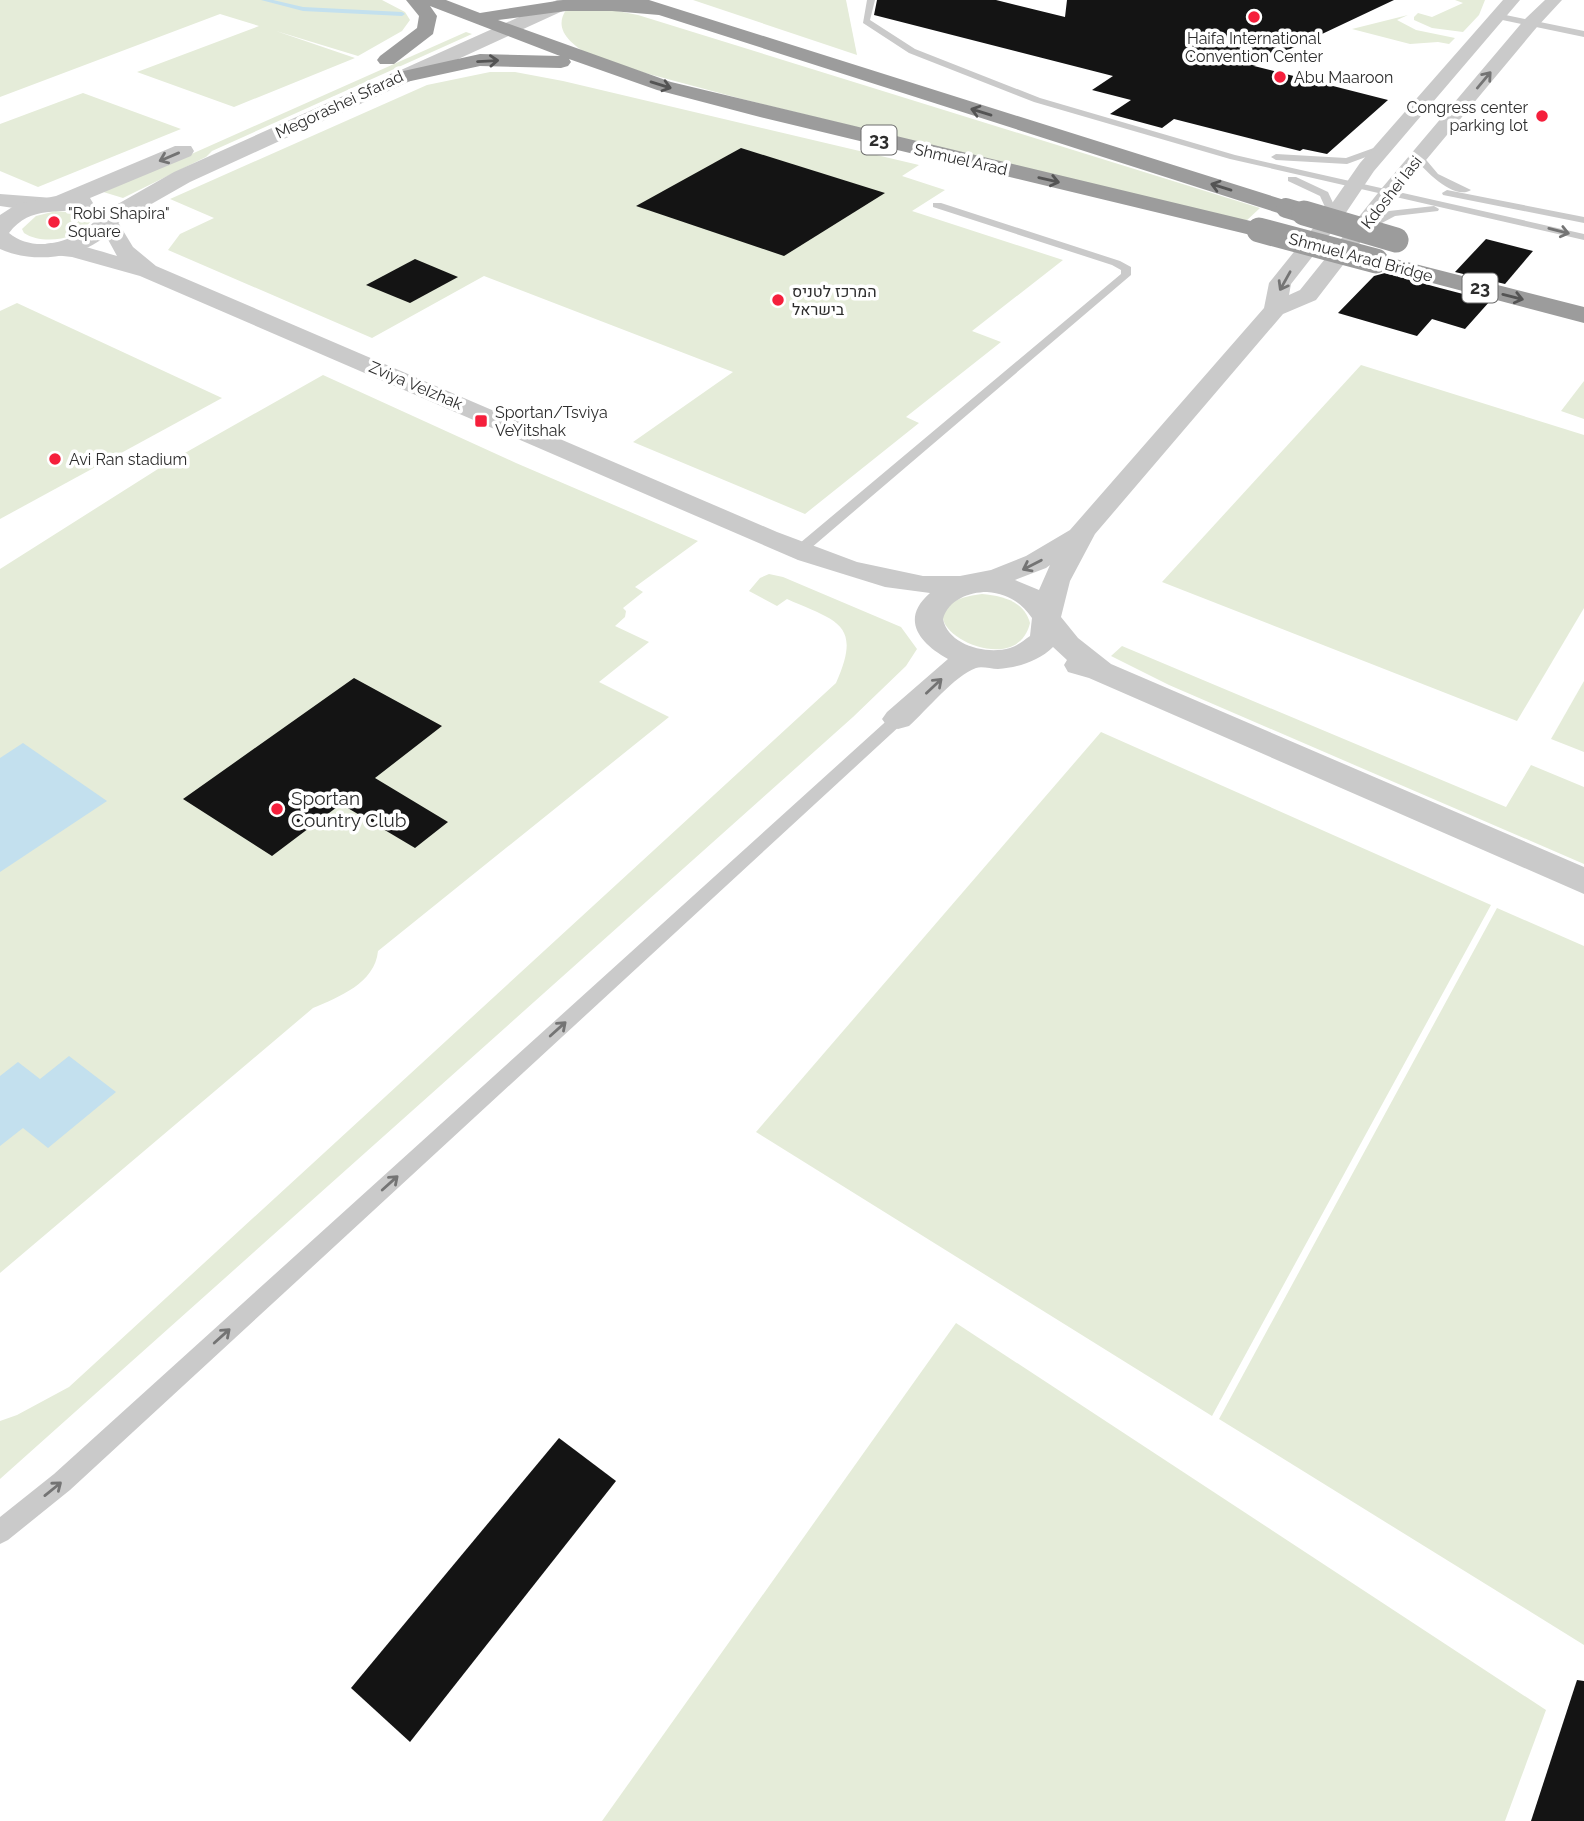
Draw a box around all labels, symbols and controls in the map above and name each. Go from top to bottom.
marker: Haifa International Convention Center [1246,9,1262,25]
place label: Haifa International Convention Center [1185,29,1323,66]
one-way arrow [476,54,499,67]
street label: Megorashei Sfarad [272,66,406,142]
place label: Abu Maaroon [1294,68,1393,87]
marker: Abu Maaroon [1272,69,1288,85]
one-way arrow [1476,72,1491,90]
one-way arrow [650,79,672,92]
place label: Congress center parking lot [1406,98,1529,135]
one-way arrow [970,104,992,117]
marker: Congress center parking lot [1534,108,1550,124]
road number: 23 [862,125,896,154]
street label: Shmuel Arad [912,140,1009,179]
one-way arrow [159,151,181,164]
street label: Kdoshei Iasi [1357,152,1426,232]
one-way arrow [1037,174,1060,187]
one-way arrow [1210,180,1232,193]
place label: "Robi Shapira" Square [68,204,170,241]
marker: "Robi Shapira" Square [46,214,62,230]
one-way arrow [1547,225,1570,238]
street label: Shmuel Arad Bridge [1287,229,1435,286]
one-way arrow [1277,271,1291,291]
road number: 23 [1462,274,1498,302]
place label: המרכז לטניס בישראל [792,282,877,319]
one-way arrow [1502,291,1524,304]
marker: המרכז לטניס בישראל [770,292,786,308]
street label: Zviya VeIzhak [366,357,466,414]
place label: Sportan/Tsviya VeYitshak [495,403,608,440]
marker: Sportan/Tsviya VeYitshak [473,413,489,429]
place label: Avi Ran stadium [69,450,187,469]
marker: Avi Ran stadium [47,451,63,467]
one-way arrow [1022,559,1042,573]
one-way arrow [925,677,942,694]
place label: Sportan Country Club [291,787,406,831]
marker: Sportan Country Club [269,801,285,817]
one-way arrow [549,1021,566,1038]
one-way arrow [381,1175,399,1191]
one-way arrow [213,1328,230,1345]
one-way arrow [44,1482,62,1497]

